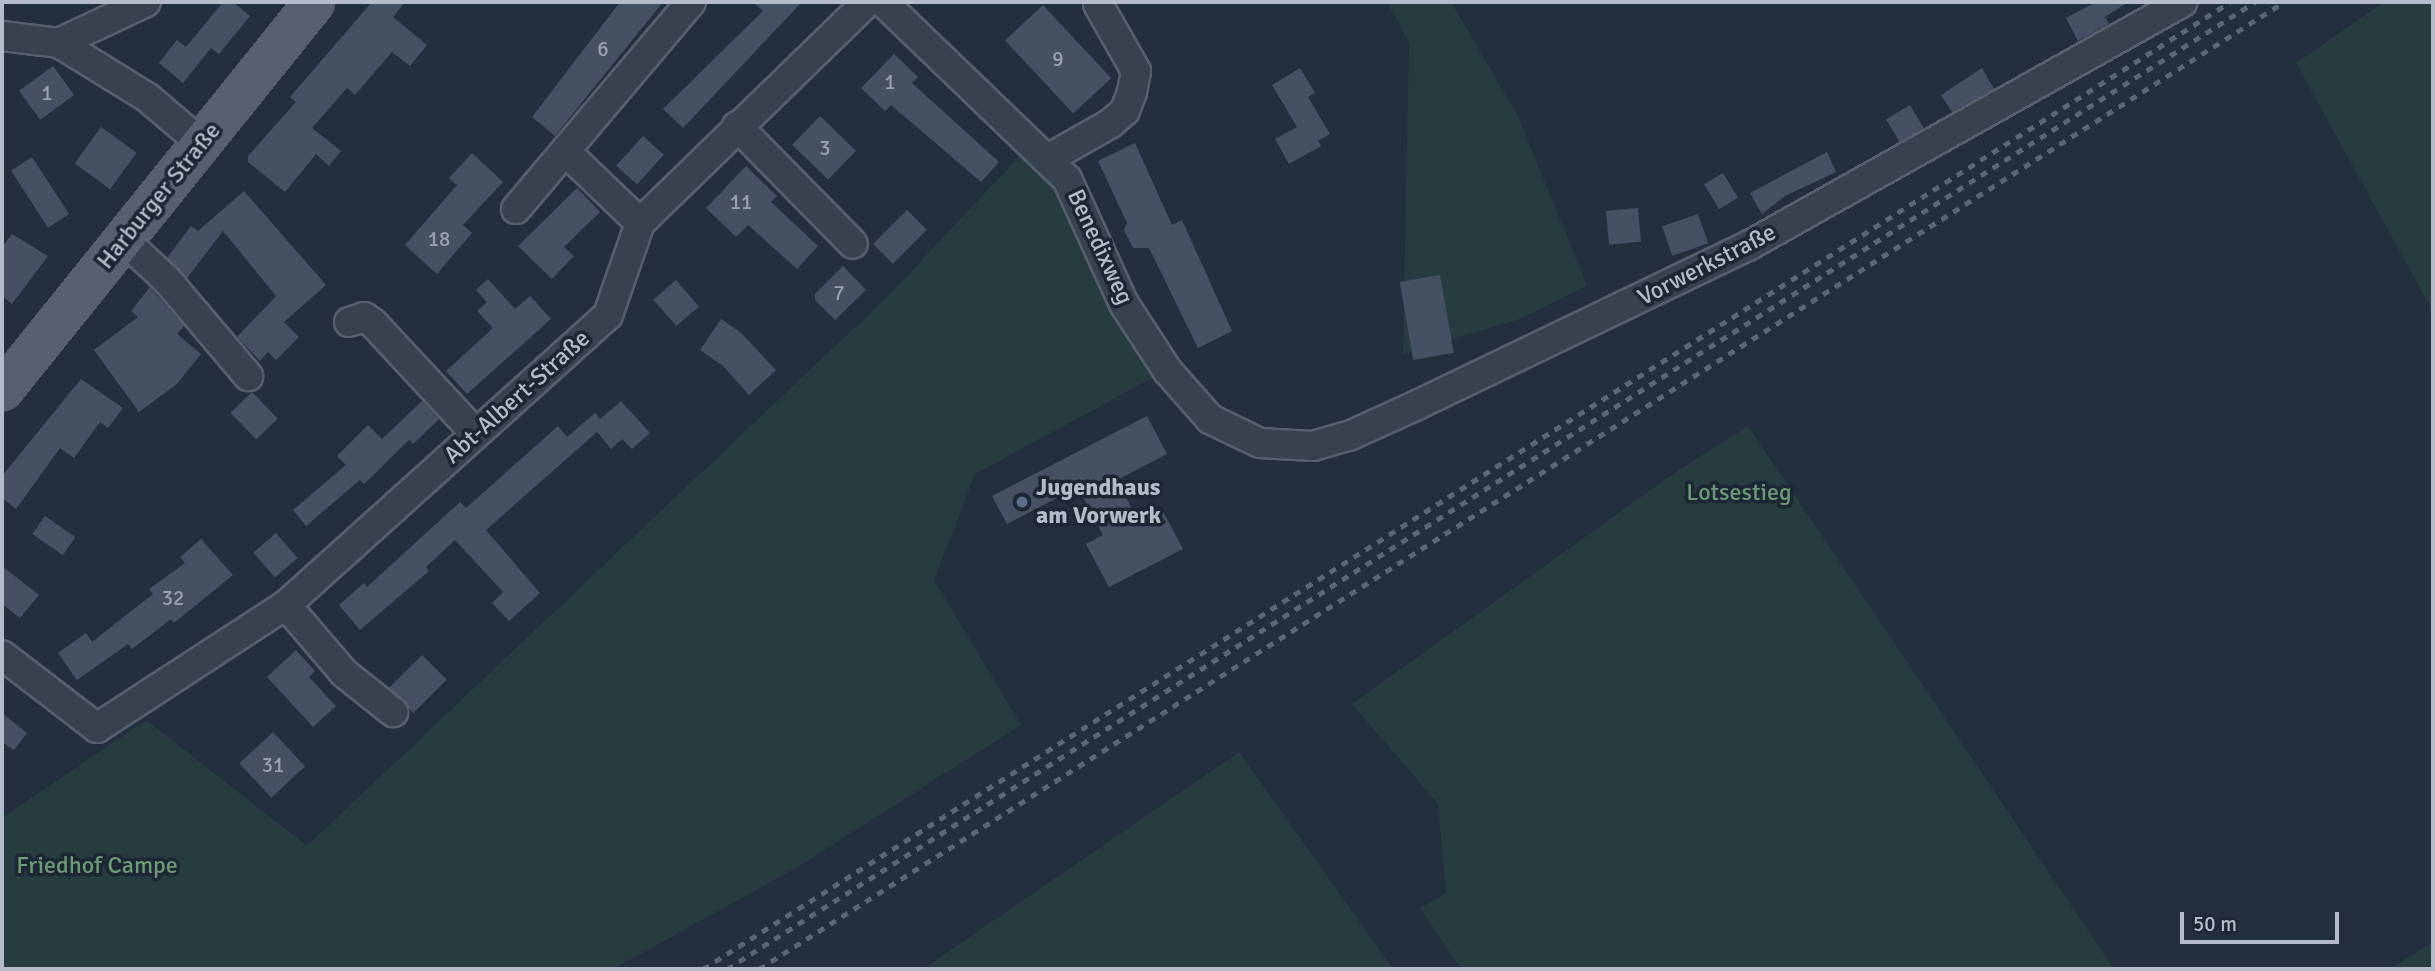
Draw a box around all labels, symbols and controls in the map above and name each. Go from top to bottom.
house number: 6 [597,36,609,62]
house number: 9 [1052,46,1064,72]
house number: 1 [884,69,896,95]
house number: 1 [41,80,53,106]
street label: Harburger Straße [91,117,227,275]
house number: 3 [819,135,831,161]
street label: Benedixweg [1061,185,1139,309]
house number: 11 [730,189,752,215]
street label: Vorwerkstraße [1633,218,1781,312]
house number: 18 [428,226,450,252]
house number: 7 [833,280,845,306]
street label: Abt-Albert-Straße [438,324,596,470]
place label: Jugendhaus am Vorwerk [1036,474,1161,530]
park label: Lotsestieg [1686,479,1792,507]
marker: Jugendhaus am Vorwerk [1014,494,1030,510]
house number: 32 [162,585,184,611]
house number: 31 [262,752,284,778]
park label: Friedhof Campe [16,852,178,880]
scale bar [2183,898,2342,942]
text: 50 m [2193,911,2237,937]

